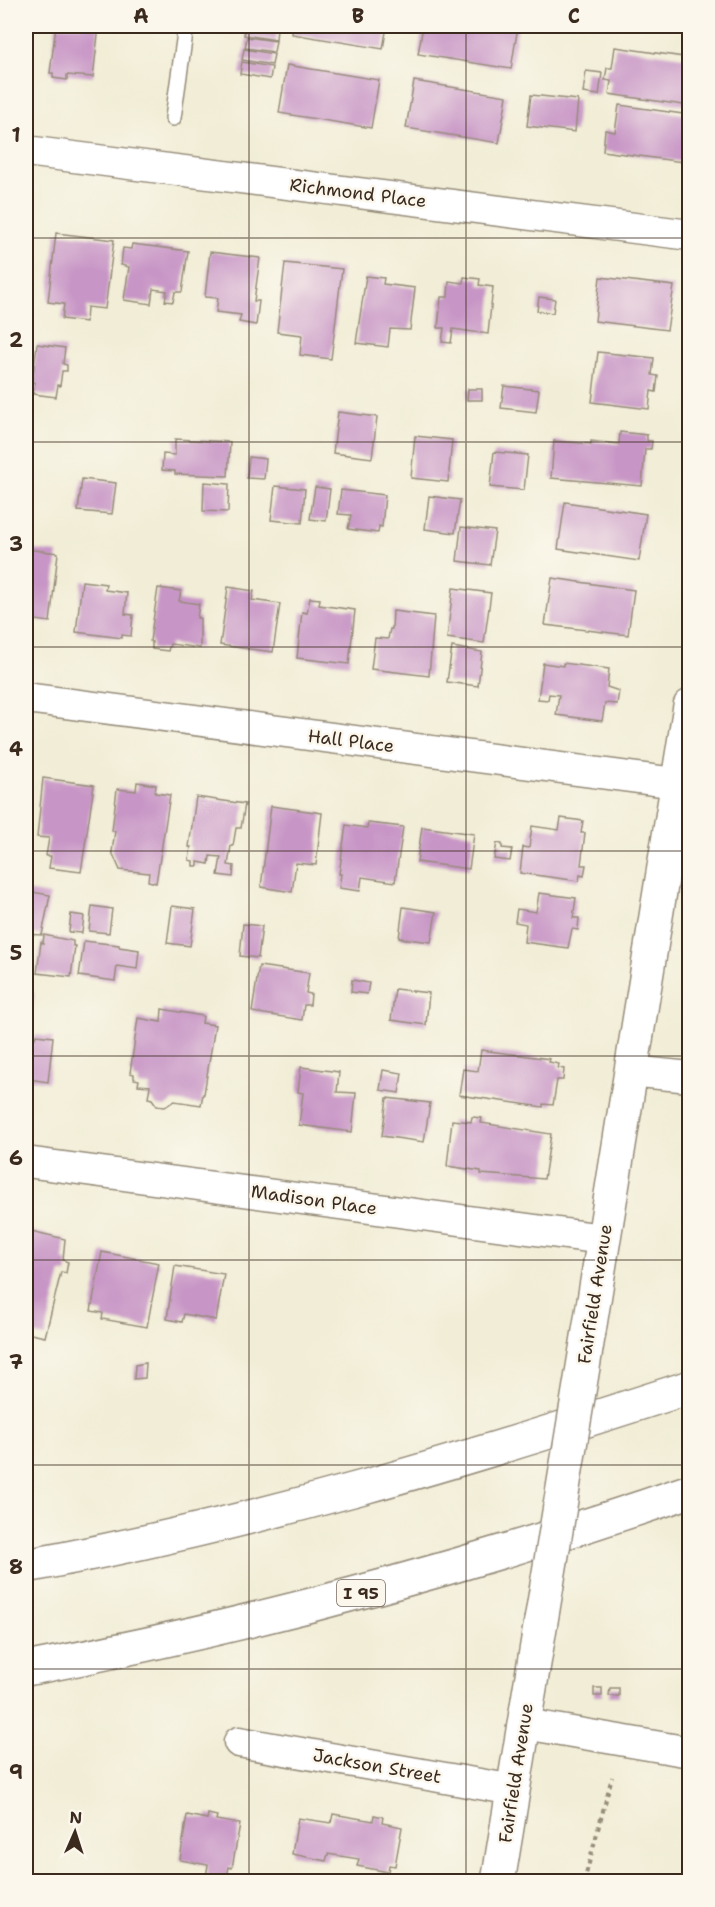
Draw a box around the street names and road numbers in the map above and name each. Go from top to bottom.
street label: Richmond Place [288,173,428,213]
street label: Hall Place [306,724,396,758]
street label: Madison Place [250,1179,378,1221]
street label: Fairfield Avenue [572,1222,618,1366]
road number: I 95 [337,1580,385,1606]
street label: Fairfield Avenue [493,1701,539,1845]
street label: Jackson Street [311,1743,443,1789]

